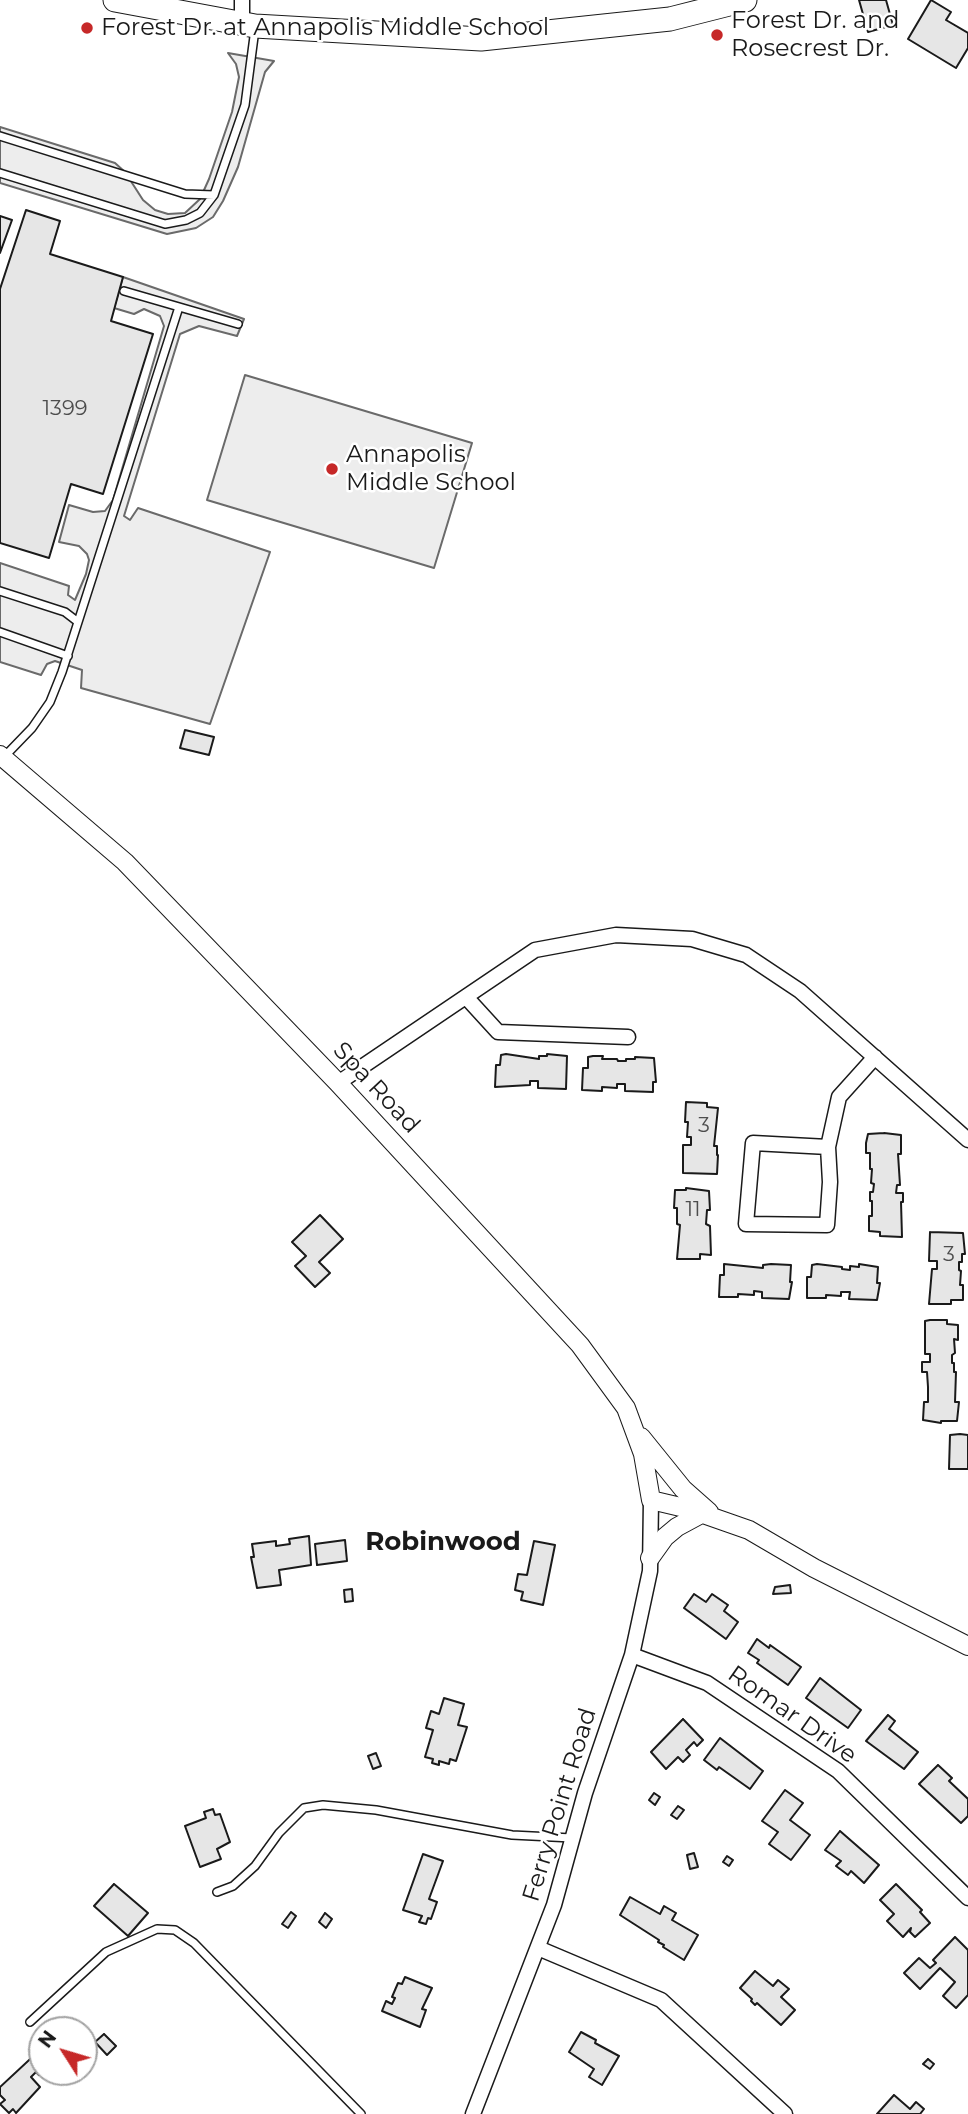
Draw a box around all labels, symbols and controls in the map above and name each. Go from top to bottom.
place label: Forest Dr. and Rosecrest Dr. [731,7,900,63]
place label: Forest Dr. at Annapolis Middle School [101,14,549,42]
marker: Forest Dr. at Annapolis Middle School [79,20,95,36]
marker: Forest Dr. and Rosecrest Dr. [709,27,725,43]
house number: 1399 [42,396,88,422]
place label: Annapolis Middle School [346,441,516,497]
marker: Annapolis Middle School [324,461,340,477]
street label: Spa Road [327,1036,425,1140]
house number: 3 [698,1113,710,1139]
house number: 11 [685,1197,701,1223]
house number: 3 [943,1242,955,1268]
district label: Robinwood [365,1526,521,1558]
street label: Romar Drive [722,1660,862,1770]
street label: Ferry Point Road [517,1705,603,1905]
north arrow [28,2016,98,2086]
text: N [34,2026,61,2052]

